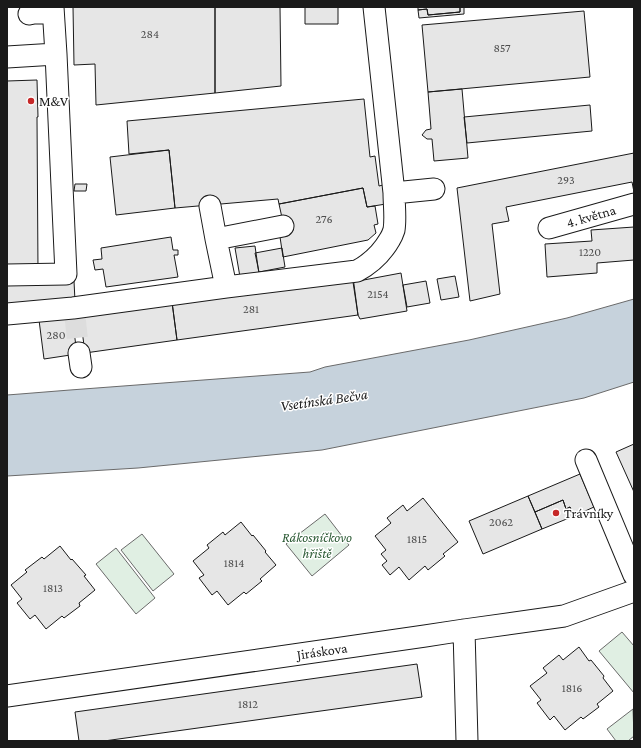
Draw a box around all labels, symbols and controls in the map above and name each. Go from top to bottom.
house number: 284 [141,27,159,41]
house number: 857 [493,41,511,55]
place label: M&V [39,93,68,109]
marker: M&V [26,96,36,106]
house number: 293 [557,173,575,187]
street label: 4. května [564,201,618,231]
house number: 276 [315,212,333,226]
house number: 1220 [579,245,601,259]
house number: 2154 [367,287,389,301]
house number: 281 [243,302,259,316]
house number: 280 [47,328,66,342]
water label: Vsetínská Bečva [279,386,369,414]
place label: Trávníky [564,505,614,521]
marker: Trávníky [551,508,561,518]
house number: 2062 [489,515,513,529]
park label: Rákosníčkovo hřiště [282,529,352,561]
house number: 1815 [407,532,427,546]
house number: 1814 [224,556,244,570]
house number: 1813 [43,581,63,595]
street label: Jiráskova [294,639,349,663]
house number: 1816 [562,681,582,695]
house number: 1812 [238,697,258,711]

